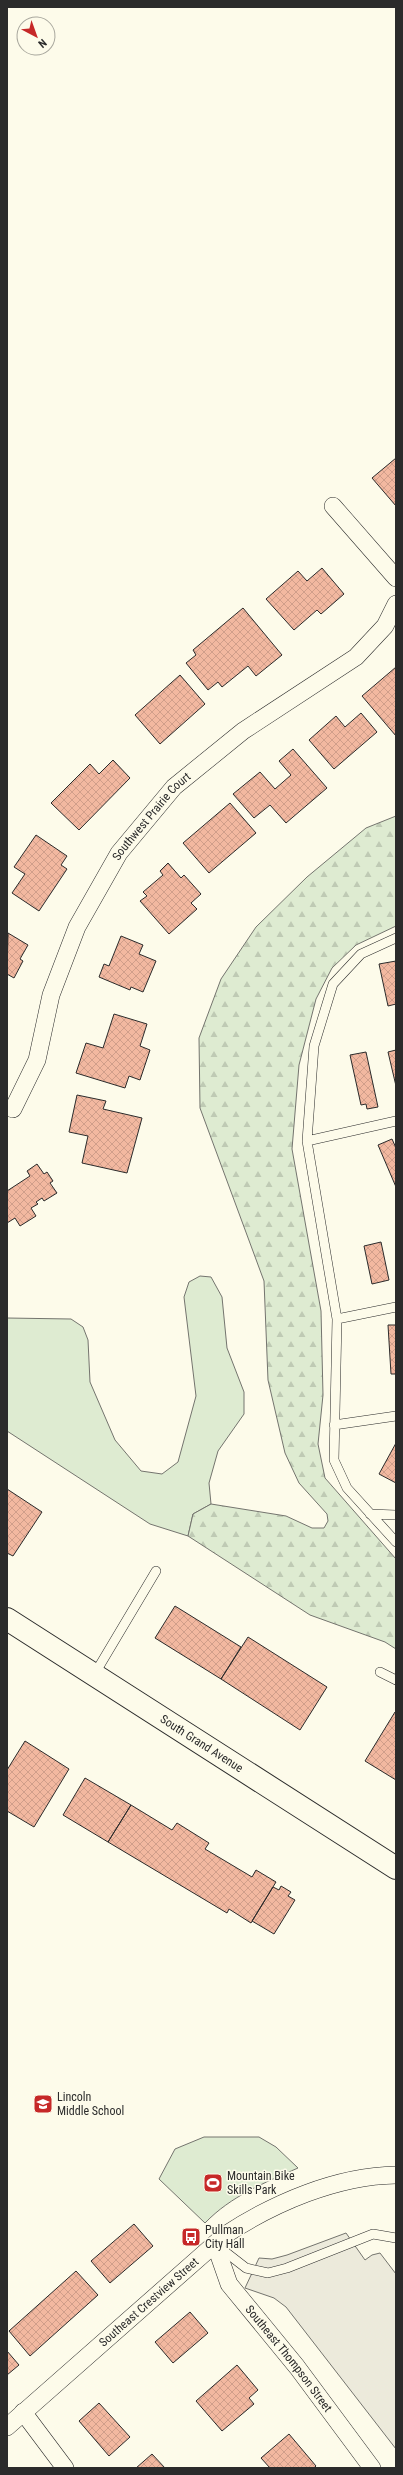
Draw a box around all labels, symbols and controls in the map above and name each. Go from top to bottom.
north arrow [16,16,56,56]
text: N [35,36,49,50]
street label: Southwest Prairie Court [109,769,194,863]
street label: South Grand Avenue [158,1712,246,1775]
place label: Lincoln Middle School [57,2090,124,2118]
school or university icon: Lincoln Middle School [32,2093,54,2115]
place label: Mountain Bike Skills Park [227,2169,295,2197]
sports icon: Mountain Bike Skills Park [202,2172,224,2194]
place label: Pullman City Hall [205,2223,245,2251]
bus stop icon: Pullman City Hall [180,2226,202,2248]
street label: Southeast Crestview Street [96,2254,202,2350]
street label: Southeast Thompson Street [242,2303,335,2415]

